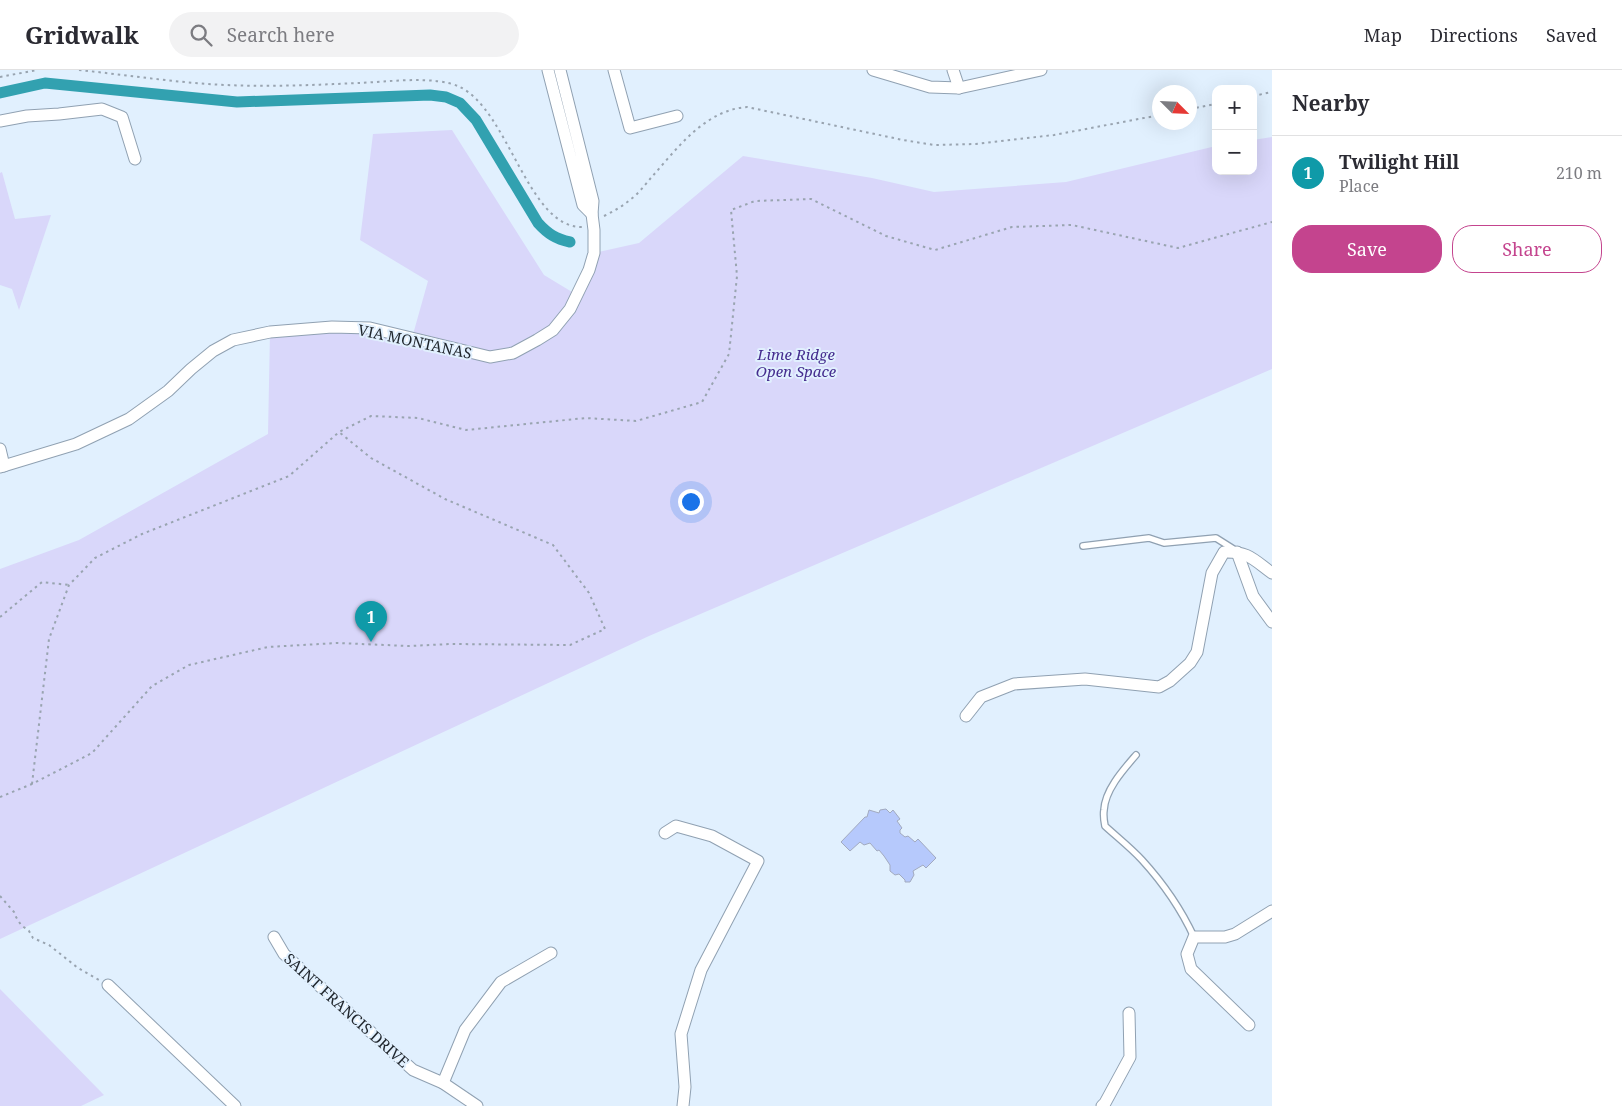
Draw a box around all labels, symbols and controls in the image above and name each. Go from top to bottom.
search box [169,12,519,57]
text: Gridwalk [25,18,139,51]
icon: search [187,21,215,49]
text: Search here [227,22,335,48]
text: Map [1364,23,1402,47]
text: Directions [1430,23,1518,47]
text: Saved [1546,23,1597,47]
north arrow [1152,85,1197,130]
map controls [1212,85,1257,175]
button: + [1212,85,1257,130]
text: Nearby [1292,89,1370,117]
button: − [1212,130,1257,175]
text: Twilight Hill [1339,149,1459,175]
text: 1 [1303,162,1313,184]
text: 210 m [1556,162,1602,184]
text: Place [1339,175,1379,197]
button: Save [1292,225,1442,273]
button: Share [1452,225,1602,273]
street label: VIA MONTANAS [356,319,474,363]
park label: Lime Ridge Open Space [756,344,837,381]
your location [678,489,704,515]
pin: 1 [355,601,387,642]
street label: SAINT FRANCIS DRIVE [280,948,414,1072]

